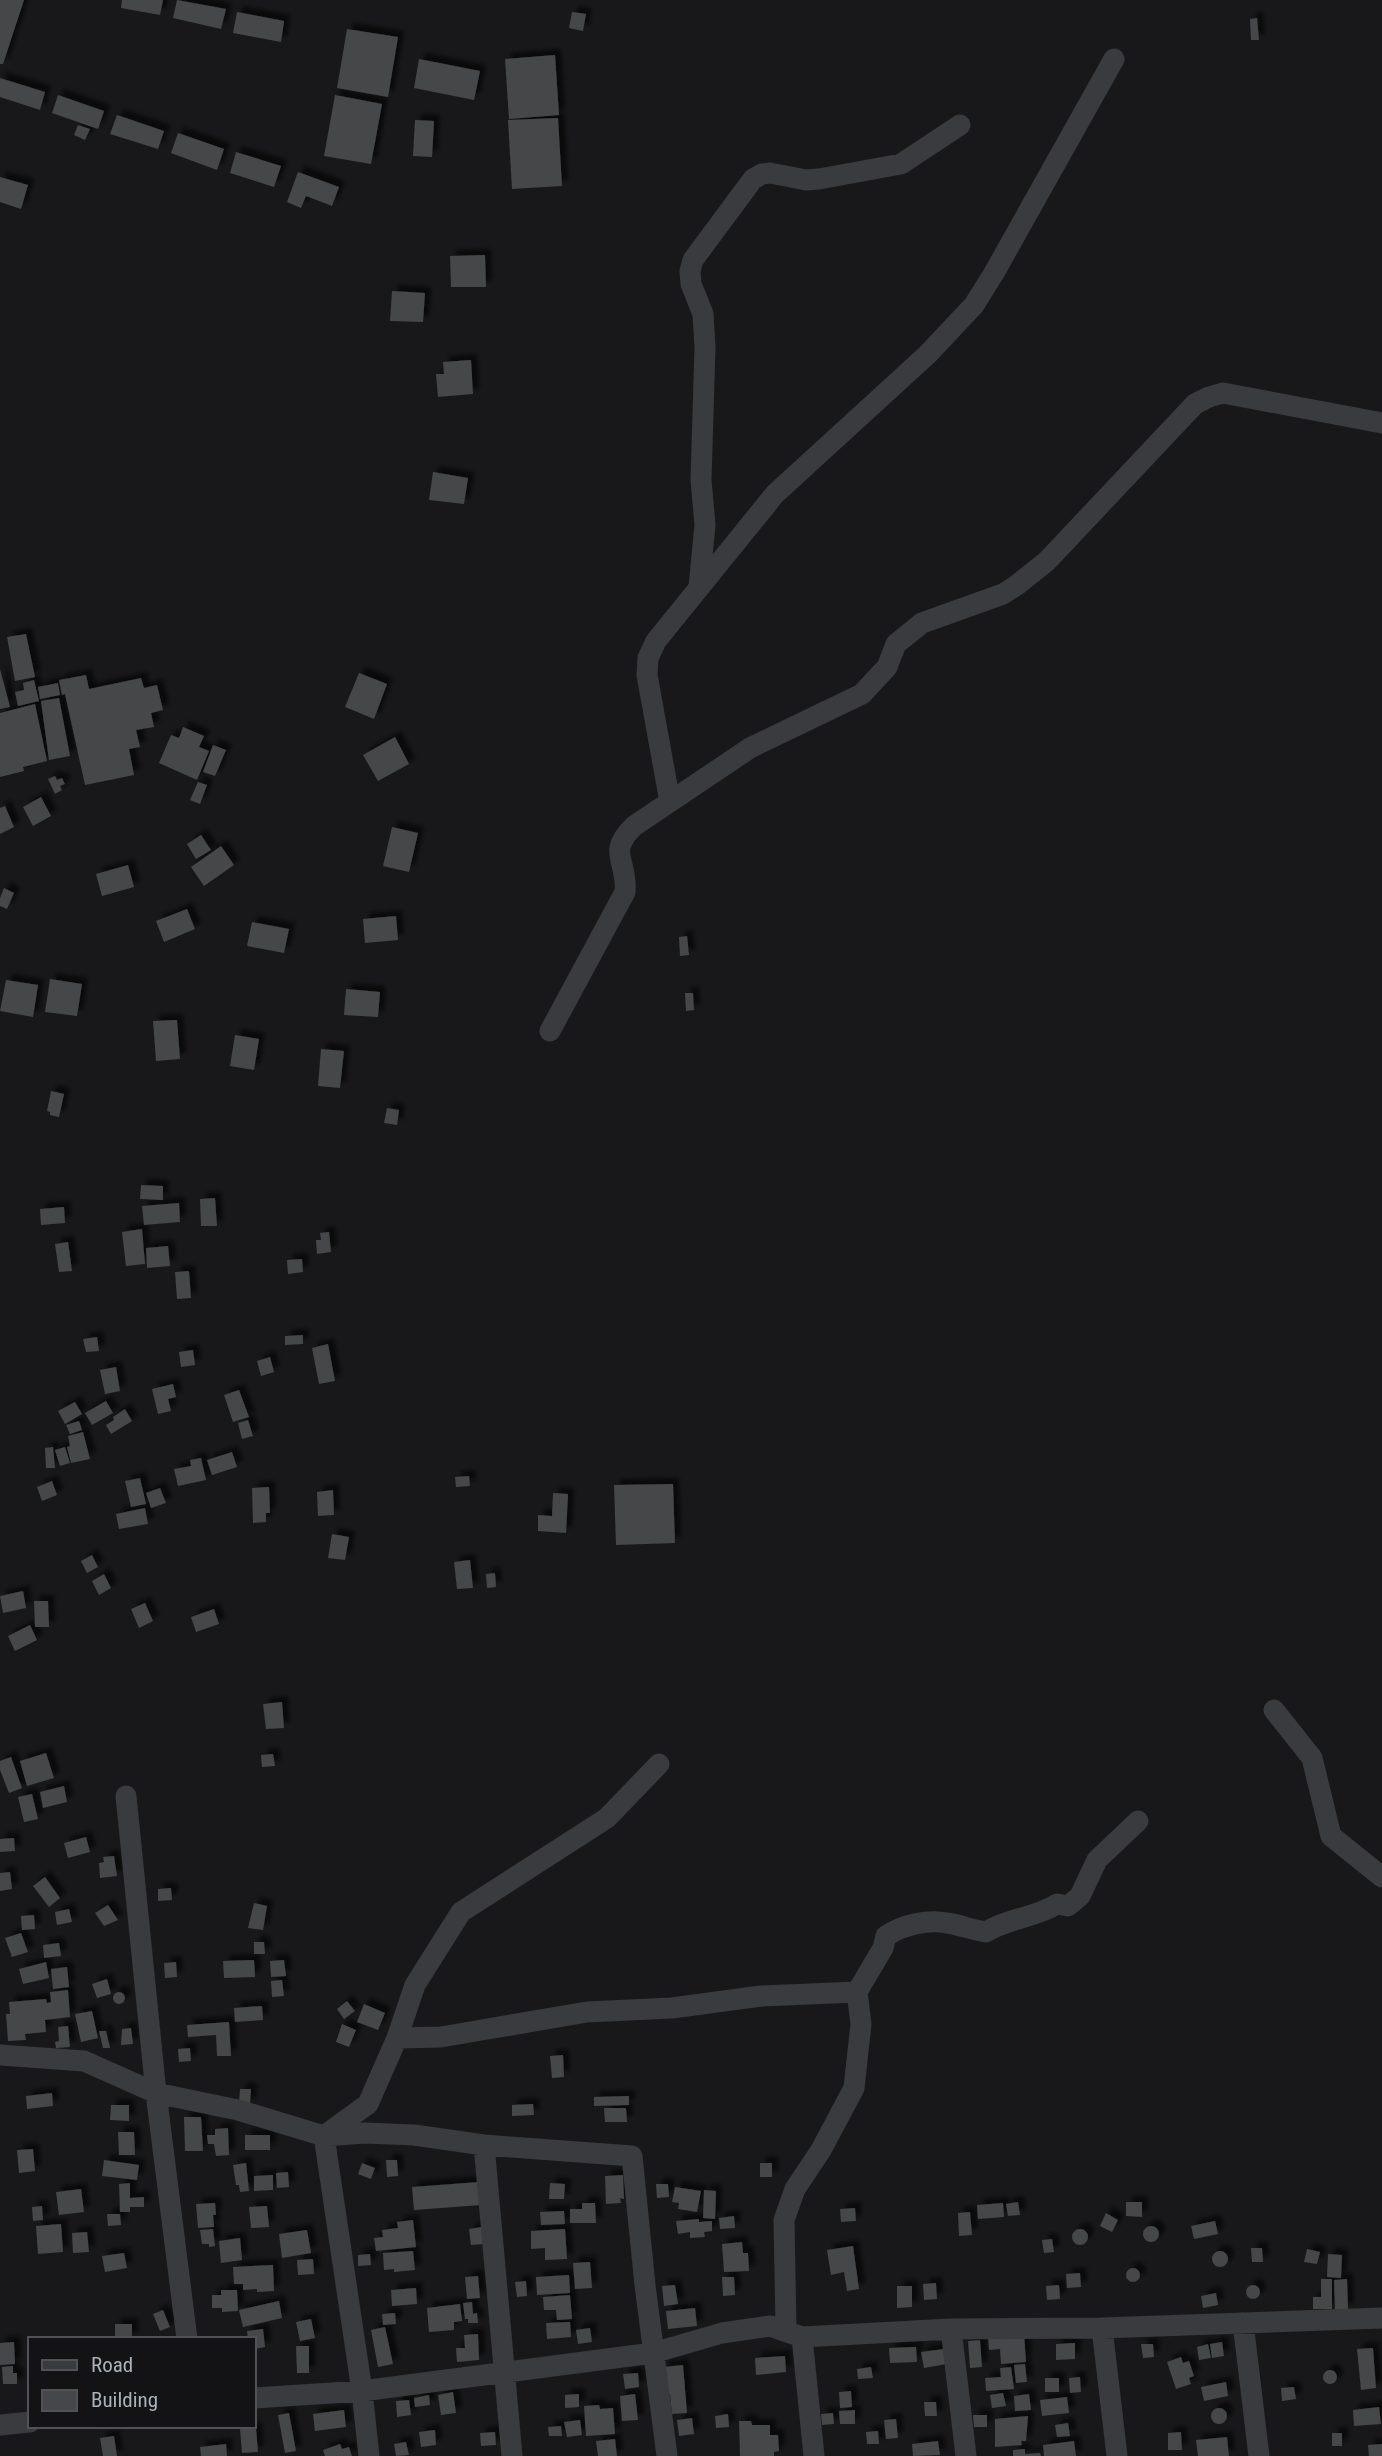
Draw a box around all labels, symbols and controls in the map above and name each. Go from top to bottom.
legend [28,2337,256,2428]
text: Road [91,2353,133,2377]
text: Building [91,2388,158,2412]

